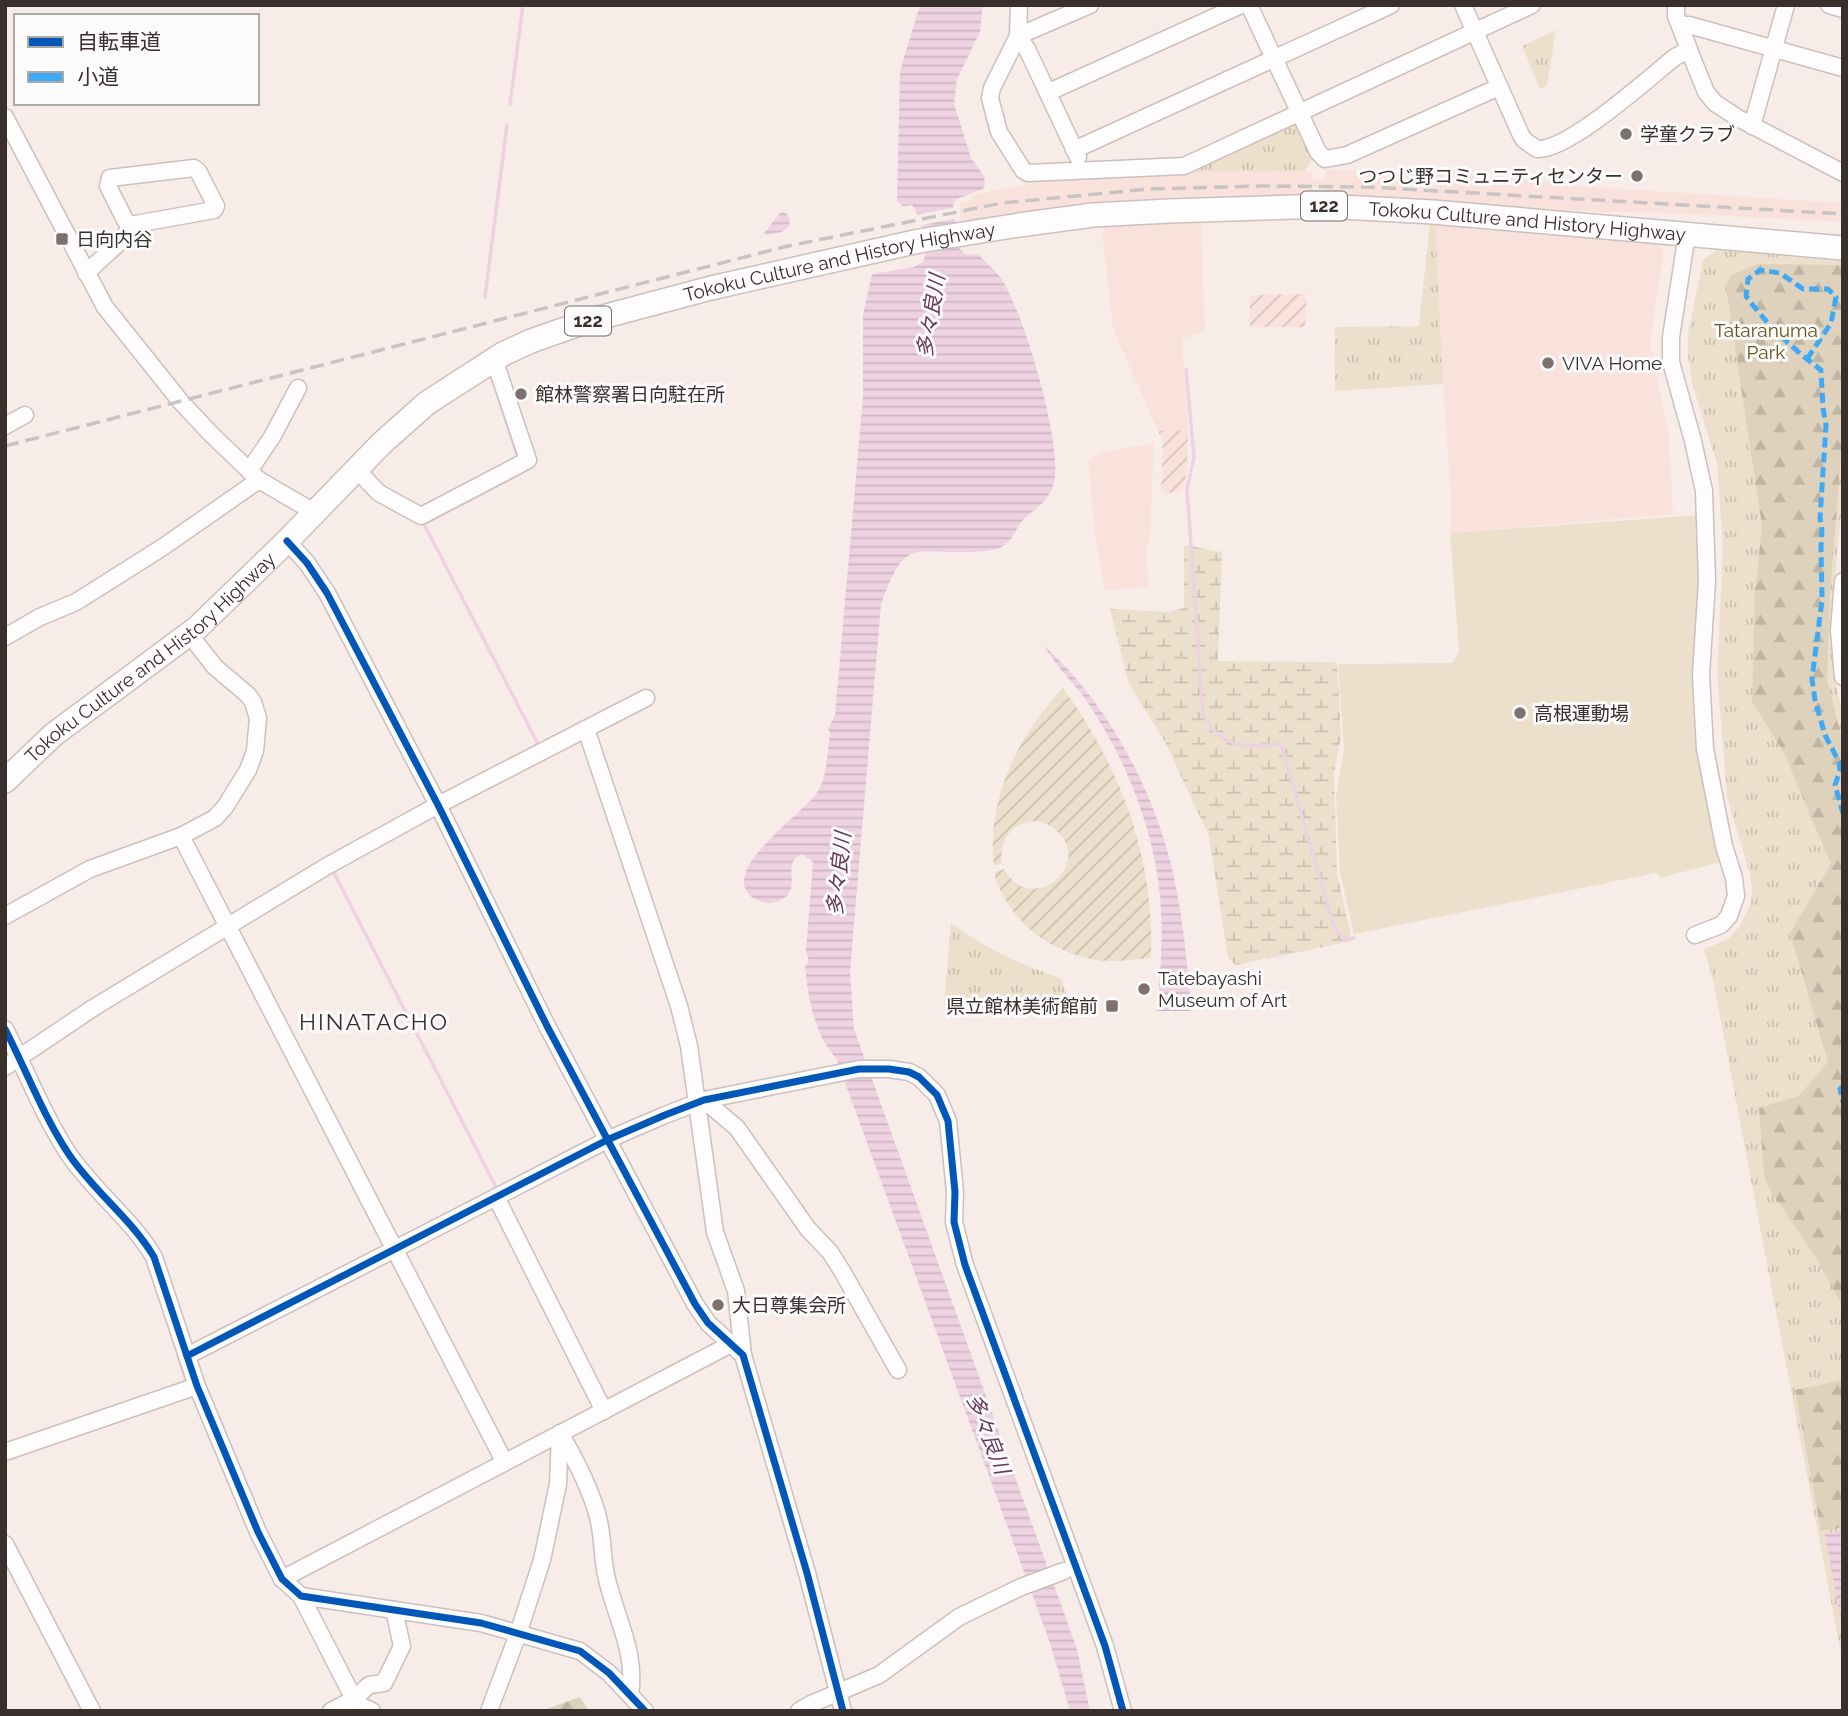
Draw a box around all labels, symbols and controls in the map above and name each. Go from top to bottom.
legend [14,14,259,105]
text: 自転車道 [77,29,161,54]
text: 小道 [77,64,119,89]
place label: 学童クラブ [1640,123,1735,145]
marker: 学童クラブ [1618,126,1634,142]
place label: つつじ野コミュニティセンター [1358,165,1623,187]
marker: つつじ野コミュニティセンター [1629,168,1645,184]
road number: 122 [1301,191,1347,220]
street label: Tokoku Culture and History Highway [1368,198,1687,245]
street label: Tokoku Culture and History Highway [681,218,997,306]
place label: 日向内谷 [76,228,152,250]
marker: 日向内谷 [54,231,70,247]
water label: 多々良川 [912,271,950,359]
road number: 122 [565,306,611,335]
park label: Tataranuma Park [1714,319,1818,363]
place label: VIVA Home [1562,352,1662,374]
marker: VIVA Home [1540,355,1556,371]
place label: 館林警察署日向駐在所 [535,383,725,405]
marker: 館林警察署日向駐在所 [513,386,529,402]
street label: Tokoku Culture and History Highway [20,548,280,767]
place label: 高根運動場 [1534,702,1629,724]
marker: 高根運動場 [1512,705,1528,721]
water label: 多々良川 [822,829,856,917]
place label: Tatebayashi Museum of Art [1158,967,1288,1011]
marker: Tatebayashi Museum of Art [1136,981,1152,997]
place label: 県立館林美術館前 [946,995,1098,1017]
marker: 県立館林美術館前 [1104,998,1120,1014]
district label: HINATACHO [299,1008,449,1035]
place label: 大日尊集会所 [732,1294,846,1316]
marker: 大日尊集会所 [710,1297,726,1313]
water label: 多々良川 [962,1390,1016,1479]

